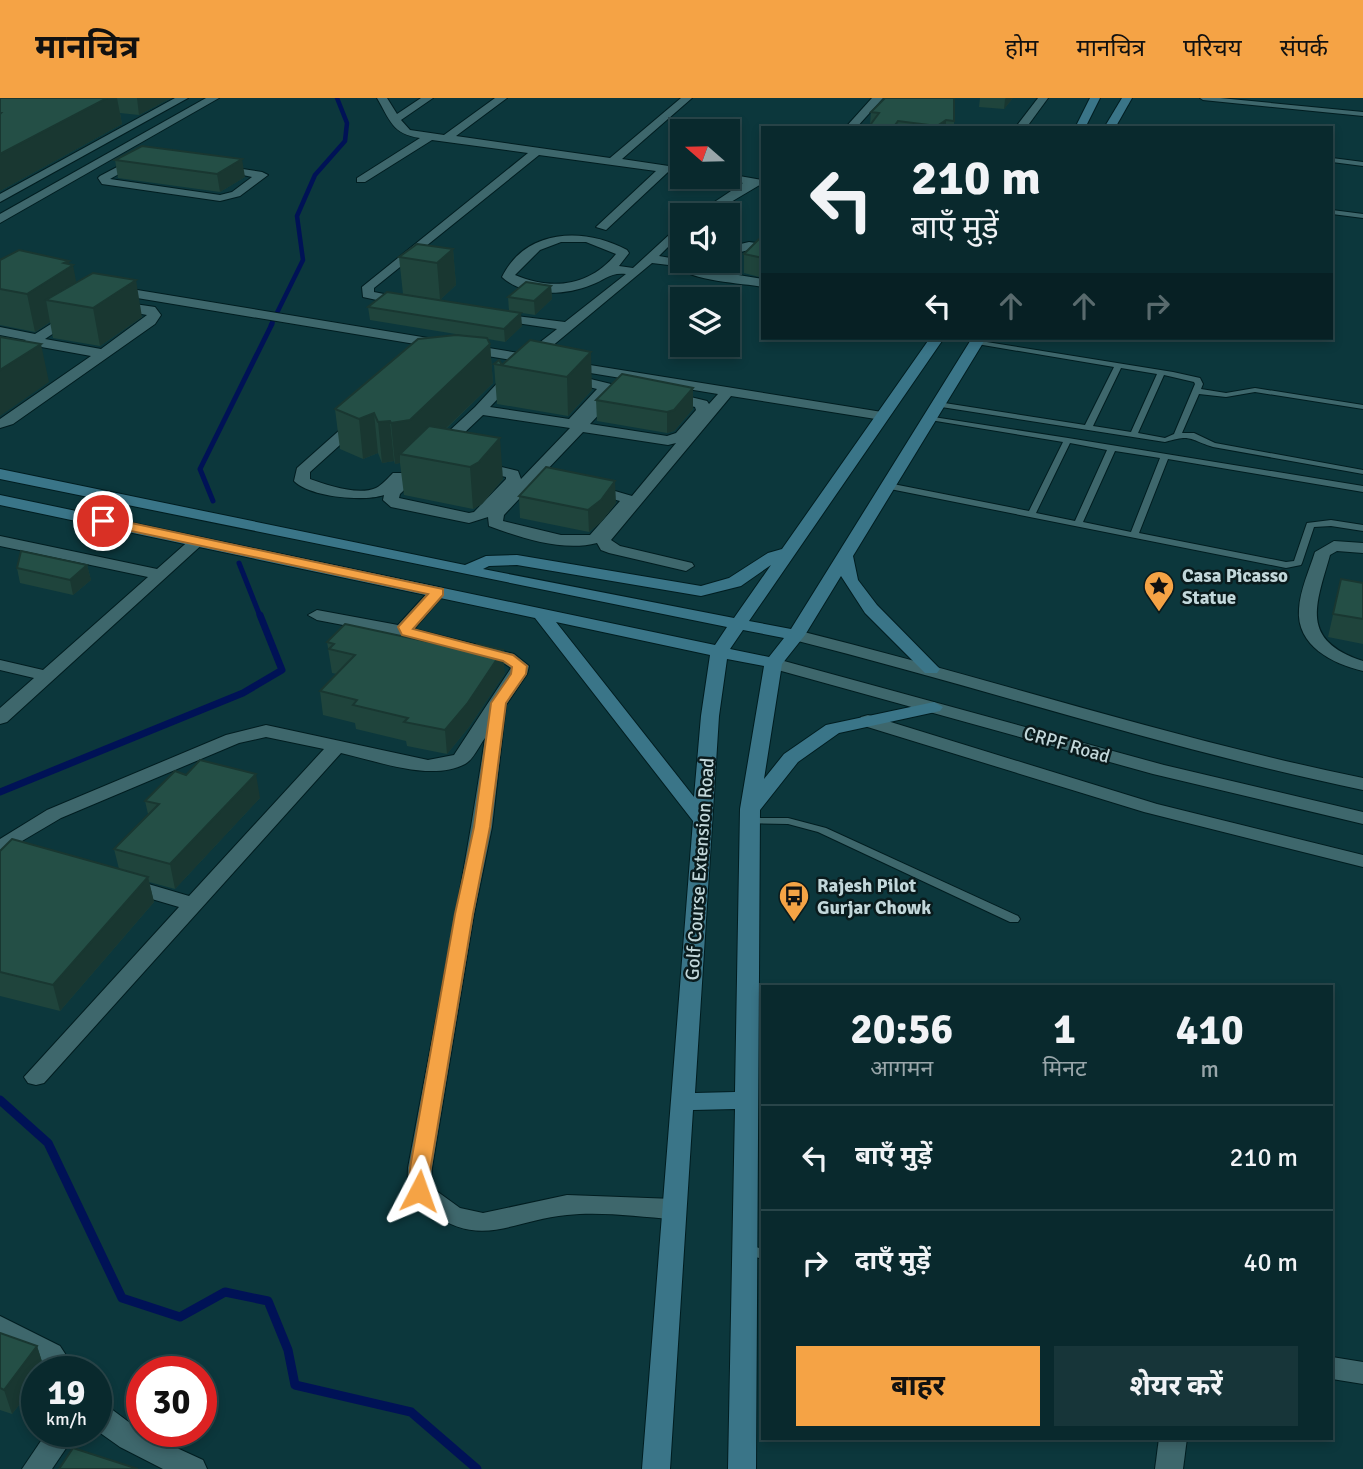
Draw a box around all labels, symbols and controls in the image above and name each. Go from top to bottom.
text: मानचित्र [35,27,139,68]
text: होम [1005,33,1038,63]
text: मानचित्र [1076,33,1145,63]
text: परिचय [1183,33,1242,63]
text: संपर्क [1280,33,1328,63]
north arrow [670,119,740,189]
map controls [670,119,740,357]
text: 210 m [911,148,1041,208]
icon: left [796,154,887,245]
button: sound [670,203,740,273]
text: बाएँ मुड़ें [911,208,999,247]
button: layers [670,287,740,357]
icon: left [919,287,957,325]
icon: ahead [992,287,1030,325]
icon: ahead [1065,287,1103,325]
icon: right [1138,287,1176,325]
pin [73,491,133,551]
icon: arrive [84,502,122,540]
place label: Casa Picasso Statue [1182,564,1288,610]
place icon: Casa Picasso Statue [1142,569,1176,613]
street label: CRPF Road [1021,721,1113,769]
street label: Golf Course Extension Road [680,757,720,981]
place label: Rajesh Pilot Gurjar Chowk [817,874,931,920]
bus stop icon: Rajesh Pilot Gurjar Chowk [777,879,811,923]
text: 20:56 [850,1004,953,1055]
text: 1 [1053,1004,1076,1055]
text: 410 [1176,1005,1244,1056]
text: आगमन [870,1054,933,1083]
text: मिनट [1042,1054,1087,1083]
text: m [1201,1055,1219,1084]
icon: left [796,1139,834,1177]
text: बाएँ मुड़ें [855,1140,932,1172]
text: 210 m [1229,1142,1298,1174]
position arrow [382,1154,456,1228]
icon: right [796,1244,834,1282]
text: दाएँ मुड़ें [855,1245,931,1277]
text: 40 m [1243,1247,1298,1279]
button: बाहर [796,1346,1040,1426]
button: शेयर करें [1054,1346,1298,1426]
speed limit sign: 30 [126,1356,217,1447]
text: 19 [48,1371,85,1414]
text: km/h [46,1408,87,1430]

